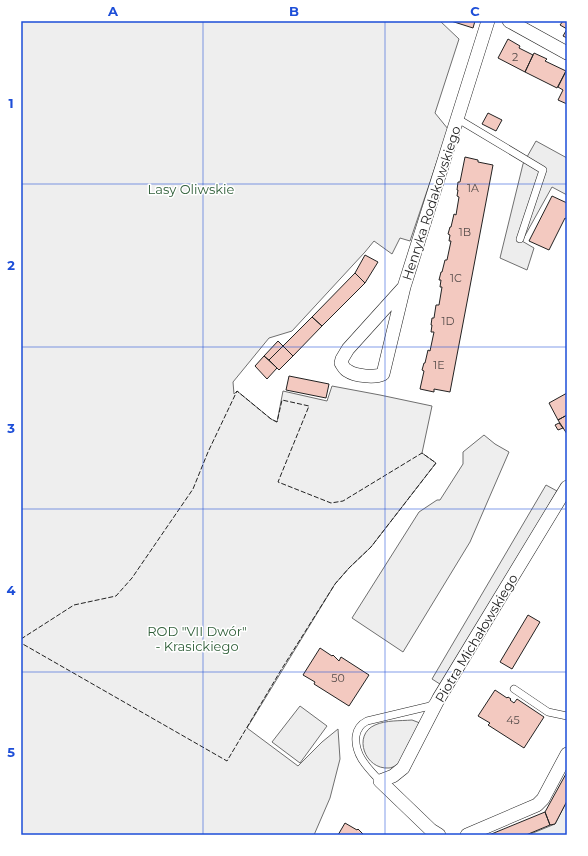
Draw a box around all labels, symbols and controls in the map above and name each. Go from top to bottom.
text: A [107,3,119,19]
text: B [289,3,299,19]
text: C [470,3,480,19]
house number: 2 [512,50,518,64]
text: 1 [8,95,14,111]
street label: Henryka Rodakowskiego [398,124,464,282]
park label: Lasy Oliwskie [148,181,235,197]
house number: 1A [467,181,479,195]
house number: 1B [459,225,471,239]
text: 2 [7,257,15,273]
house number: 1C [450,271,462,285]
house number: 1D [441,314,455,328]
house number: 1E [433,358,445,372]
text: 3 [6,420,15,436]
street label: Piotra Michałowskiego [431,571,521,705]
text: 4 [7,582,16,598]
park label: ROD "VII Dwór" - Krasickiego [147,623,247,654]
house number: 50 [331,671,345,685]
house number: 45 [506,713,520,727]
text: 5 [7,744,15,760]

